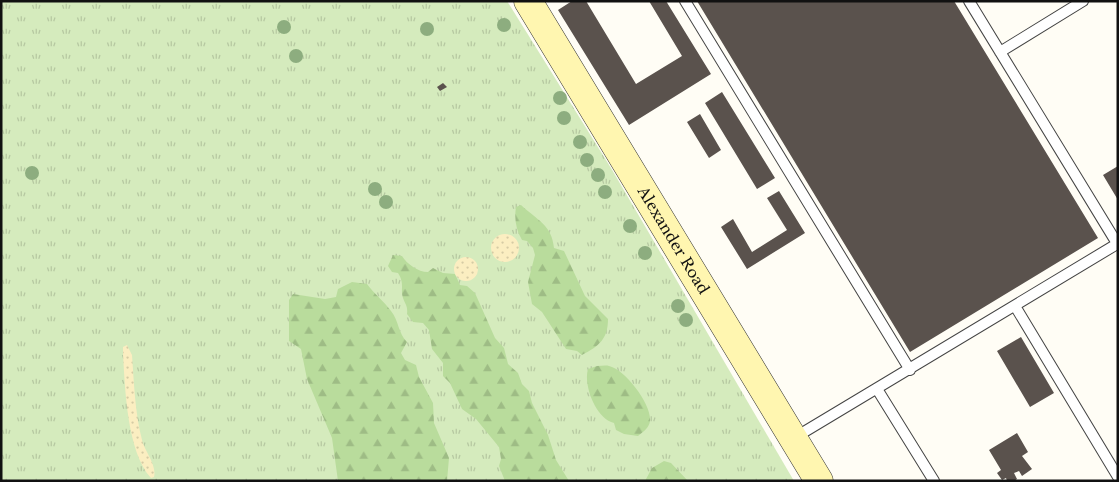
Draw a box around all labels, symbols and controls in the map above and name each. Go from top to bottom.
street label: Alexander Road [633,182,713,298]

